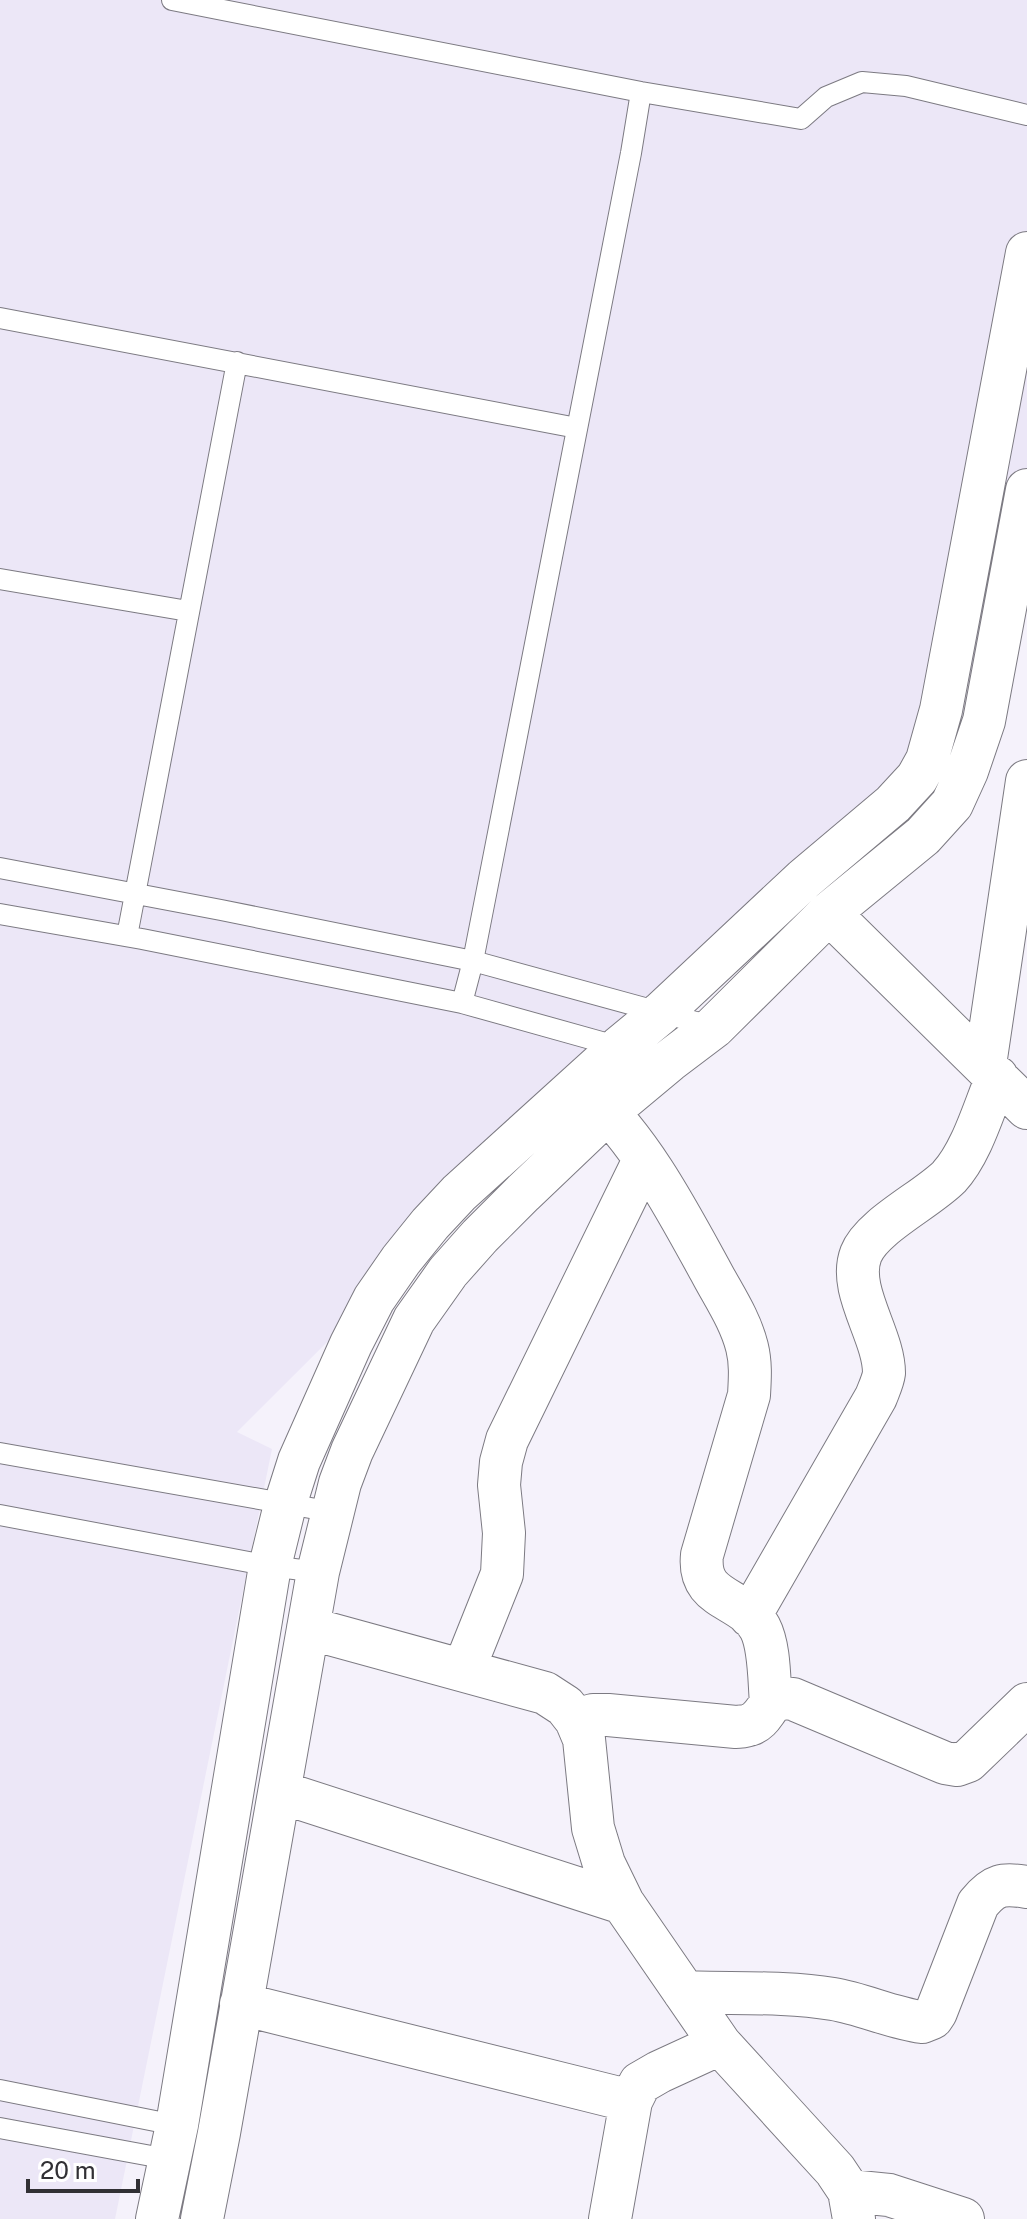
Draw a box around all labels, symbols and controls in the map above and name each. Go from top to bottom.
scale bar [28,2143,138,2193]
text: 20 m [40,2156,96,2184]

